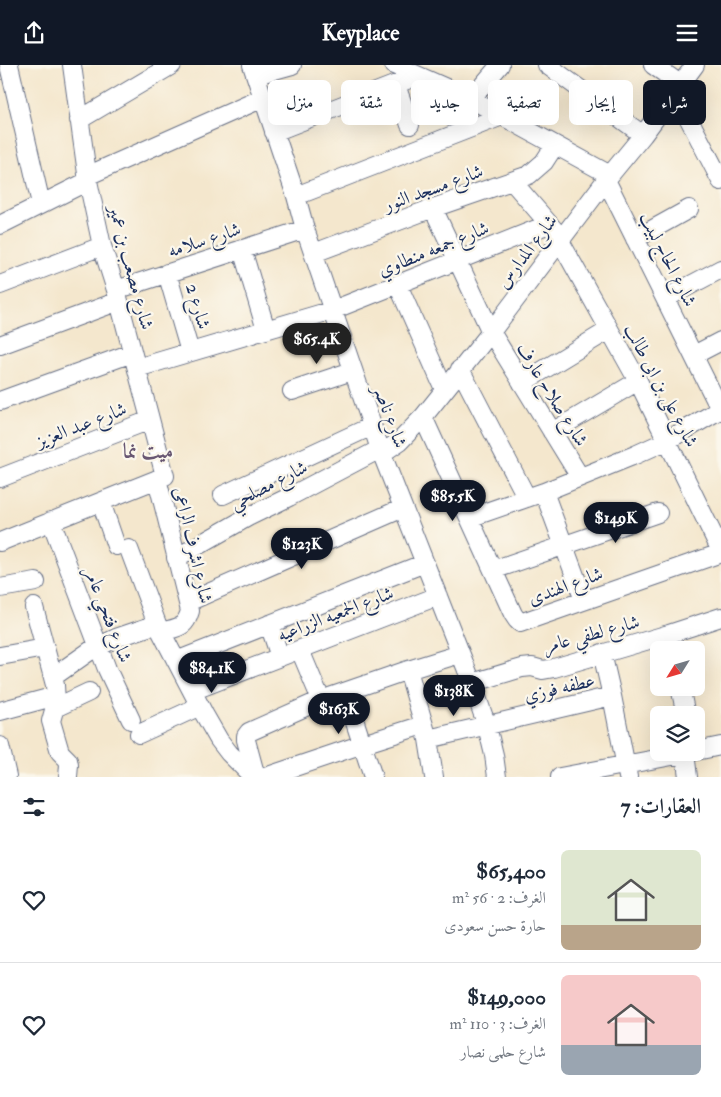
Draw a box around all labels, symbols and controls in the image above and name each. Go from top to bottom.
icon: share [20,19,48,47]
text: Keyplace [322,19,399,47]
icon: menu [673,19,701,47]
chip: منزل [268,80,331,125]
chip: شقة [341,80,401,125]
chip: جديد [411,80,478,125]
chip: تصفية [488,80,559,125]
chip: إيجار [569,80,633,125]
chip: شراء [643,80,706,125]
street label: شارع مسجد النور [378,159,488,221]
street label: شارع مصعب بن عمير [99,200,159,333]
street label: شارع الحاج لبيب [629,208,702,313]
street label: شارع المدارس [491,209,565,296]
street label: شارع جمعه منطاوي [374,216,494,285]
street label: شارع سلامه [165,217,245,266]
street label: شارع 2 [177,281,216,333]
street label: شارع على بن ابى طالب [616,320,704,453]
pin: $65.4K [276,323,358,365]
text: $65.4K [293,329,341,349]
street label: شارع صلاح عارف [506,338,594,454]
street label: شارع ناصر [364,380,413,452]
street label: شارع عبد العزيز [31,397,131,457]
district label: ميت نما [123,438,173,465]
street label: شارع مصلحي [225,455,314,520]
pin: $85.5K [412,479,494,522]
street label: شارع اشرف الراعى [165,485,218,607]
text: $85.5K [431,486,475,506]
pin: $149K [581,501,651,544]
text: $149K [595,508,637,528]
pin: $123K [267,527,337,570]
text: $123K [282,534,322,554]
street label: شارع الهندى [525,561,607,613]
street label: شارع فتحي عامر [73,563,137,668]
street label: شارع الجمعيه الزراعيه [274,581,398,650]
street label: شارع لطفي عامر [540,610,644,664]
north arrow [650,641,705,696]
map controls [650,641,705,761]
pin: $84.1K [171,651,253,694]
text: $84.1K [189,658,235,678]
street label: عطفه فوزي [521,668,598,711]
pin: $138K [419,675,489,717]
text: $138K [434,681,474,701]
pin: $163K [304,693,374,735]
text: $163K [319,699,359,719]
button: layers [650,706,705,761]
icon: filters [20,793,48,821]
text: العقارات: 7 [621,793,701,820]
text: $65,400 [476,858,546,885]
icon: home [601,870,661,930]
icon: heart [20,886,48,914]
text: الغرف: 2 · 56 m² [452,888,546,908]
text: حارة حسن سعودى [444,916,546,936]
text: $149,000 [467,984,546,1011]
icon: home [601,995,661,1055]
icon: heart [20,1011,48,1039]
text: الغرف: 3 · 110 m² [449,1014,546,1034]
text: شارع حلمى نصار [460,1042,546,1062]

